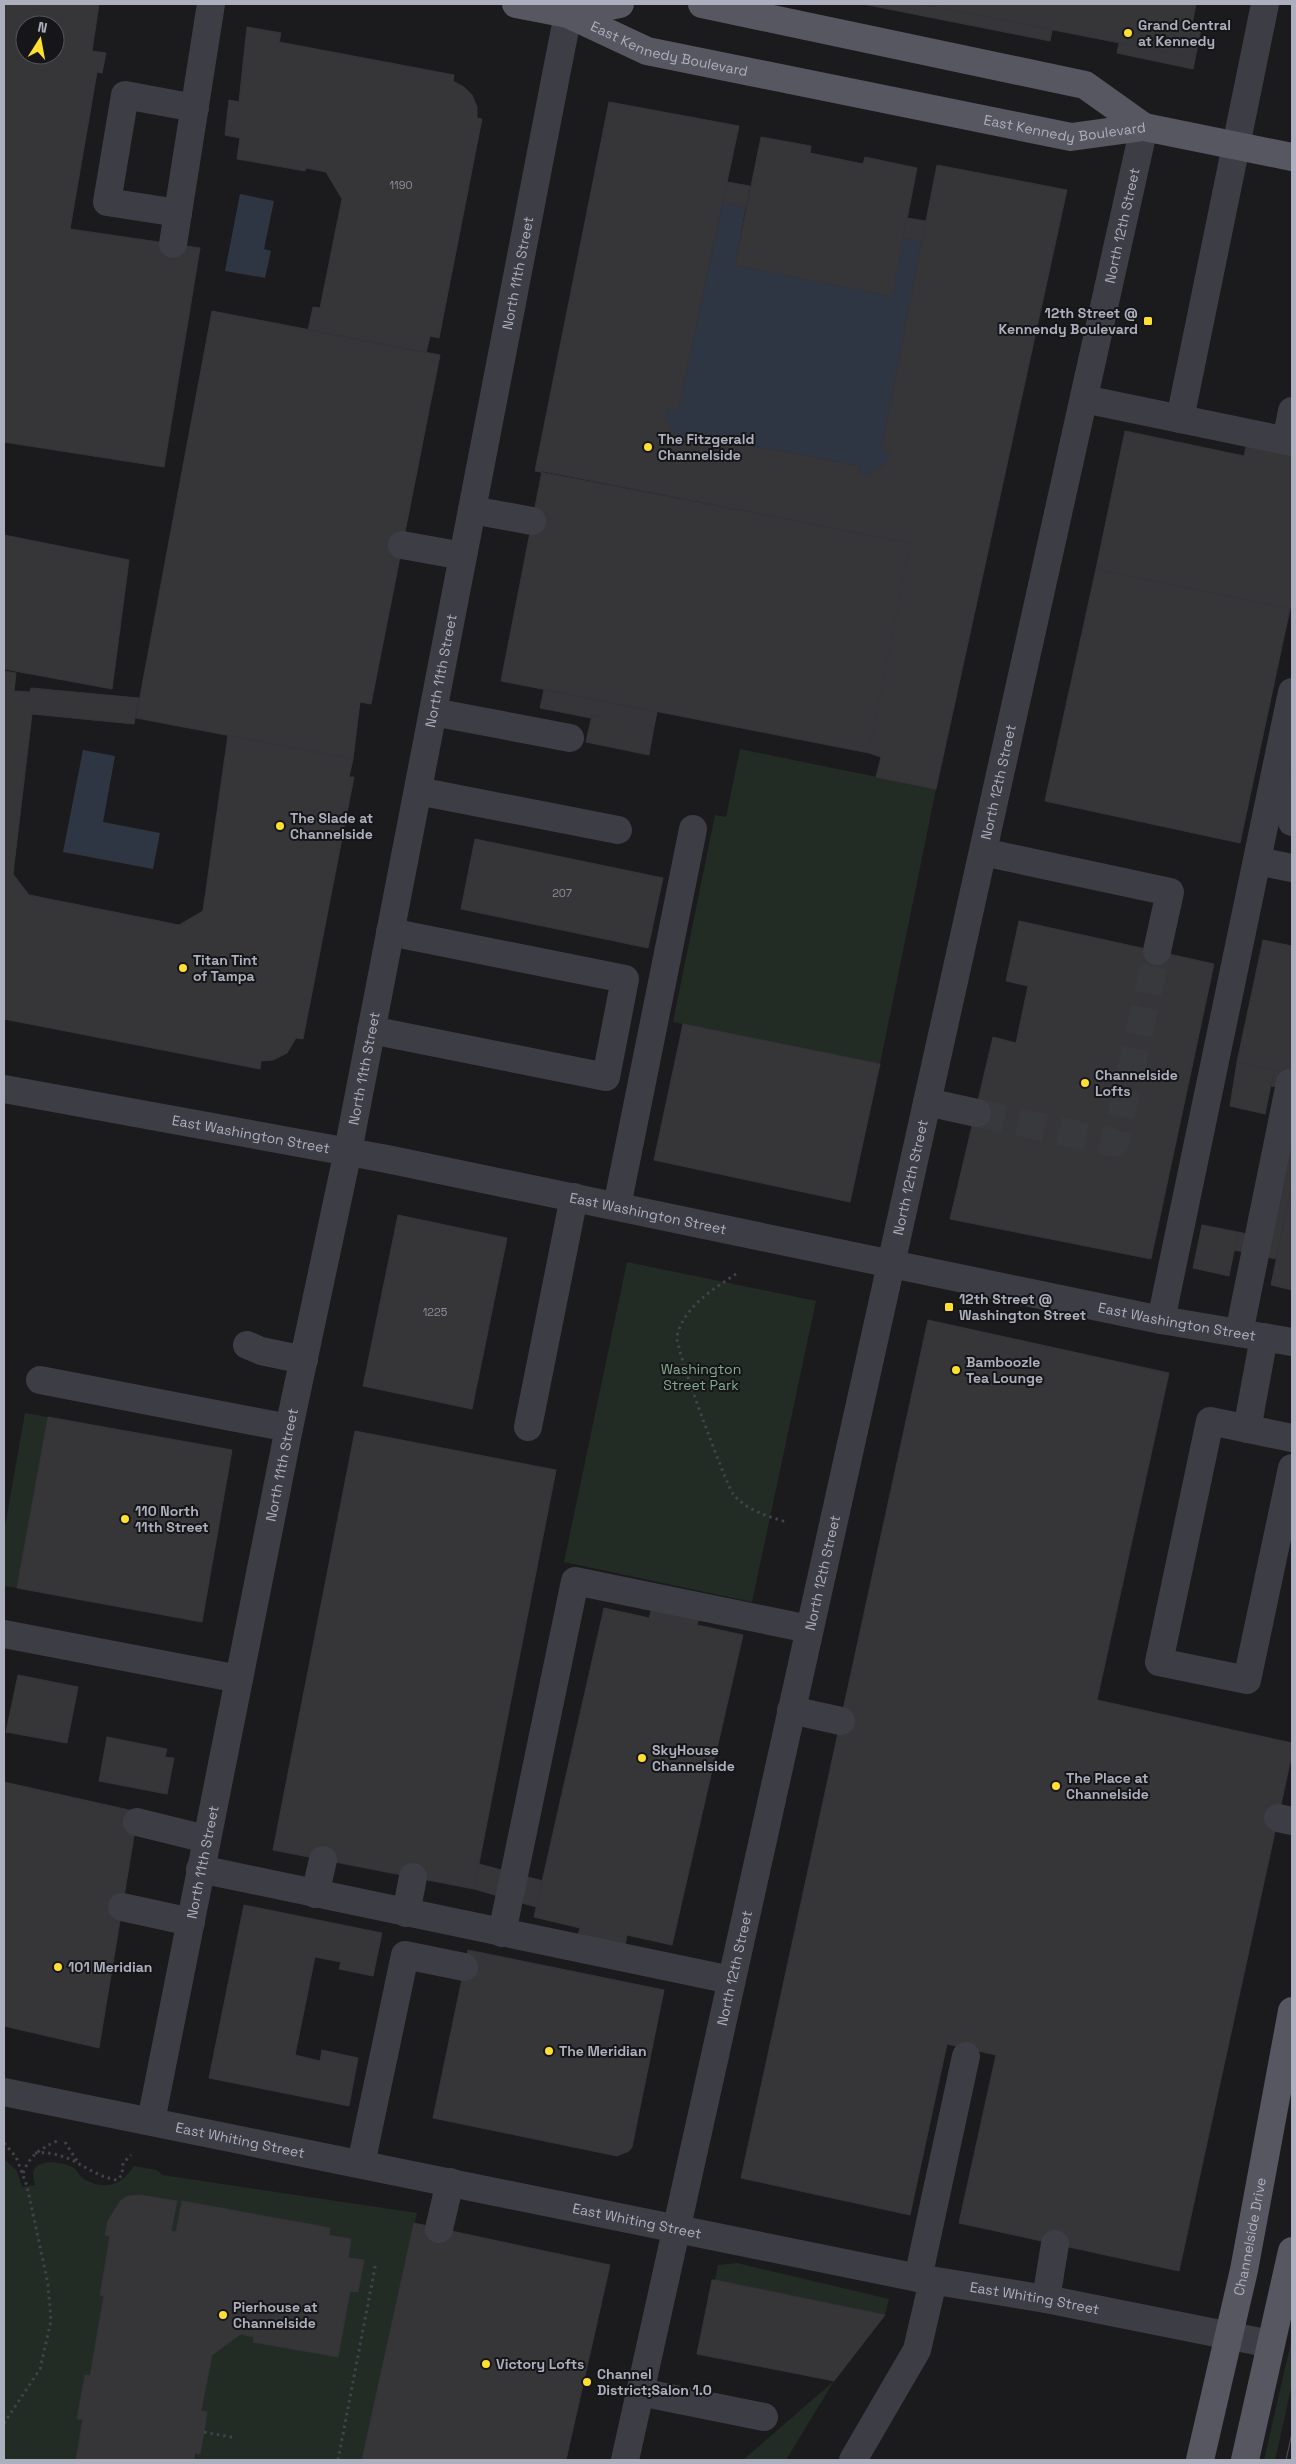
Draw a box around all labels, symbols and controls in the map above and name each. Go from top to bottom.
north arrow [15,15,65,65]
place label: Grand Central at Kennedy [1138,16,1231,50]
street label: East Kennedy Boulevard [588,17,749,80]
text: N [36,18,49,37]
marker: Grand Central at Kennedy [1122,27,1134,39]
street label: East Kennedy Boulevard [982,111,1147,147]
street label: North 12th Street [1100,166,1144,285]
house number: 1190 [390,178,412,192]
street label: North 11th Street [498,215,537,331]
place label: 12th Street @ Kennendy Boulevard [998,304,1138,338]
marker: 12th Street @ Kennendy Boulevard [1142,315,1154,327]
place label: The Fitzgerald Channelside [658,430,754,464]
marker: The Fitzgerald Channelside [642,441,654,453]
street label: North 11th Street [421,613,461,729]
street label: North 12th Street [977,723,1020,841]
place label: The Slade at Channelside [290,809,373,843]
marker: The Slade at Channelside [274,820,286,832]
house number: 207 [552,886,572,900]
place label: Titan Tint of Tampa [193,951,258,985]
marker: Titan Tint of Tampa [177,962,189,974]
street label: North 11th Street [344,1010,384,1127]
place label: Channelside Lofts [1095,1066,1178,1100]
marker: Channelside Lofts [1079,1077,1091,1089]
street label: East Washington Street [171,1111,331,1157]
street label: North 12th Street [889,1118,932,1237]
street label: East Washington Street [568,1188,728,1238]
place label: 12th Street @ Washington Street [959,1290,1086,1324]
street label: East Washington Street [1097,1298,1257,1345]
marker: 12th Street @ Washington Street [943,1301,955,1313]
house number: 1225 [423,1305,448,1319]
place label: Bamboozle Tea Lounge [966,1353,1043,1387]
park label: Washington Street Park [661,1360,741,1394]
marker: Bamboozle Tea Lounge [950,1364,962,1376]
street label: North 11th Street [262,1407,302,1523]
place label: 110 North 11th Street [135,1502,209,1536]
marker: 110 North 11th Street [119,1513,131,1525]
street label: North 12th Street [801,1513,844,1632]
place label: SkyHouse Channelside [652,1741,735,1775]
marker: SkyHouse Channelside [636,1752,648,1764]
place label: The Place at Channelside [1066,1769,1149,1803]
marker: The Place at Channelside [1050,1780,1062,1792]
street label: North 11th Street [182,1804,223,1920]
street label: North 12th Street [713,1909,756,2027]
place label: 101 Meridian [68,1958,152,1976]
marker: 101 Meridian [52,1961,64,1973]
place label: The Meridian [559,2042,647,2060]
marker: The Meridian [543,2045,555,2057]
street label: East Whiting Street [174,2118,306,2162]
street label: Channelside Drive [1229,2176,1270,2297]
street label: East Whiting Street [571,2199,703,2243]
street label: East Whiting Street [968,2278,1101,2318]
place label: Pierhouse at Channelside [233,2298,318,2332]
marker: Pierhouse at Channelside [217,2309,229,2321]
place label: Victory Lofts [496,2355,584,2373]
marker: Victory Lofts [480,2358,492,2370]
place label: Channel District;Salon 1.0 [597,2365,712,2399]
marker: Channel District;Salon 1.0 [581,2376,593,2388]

